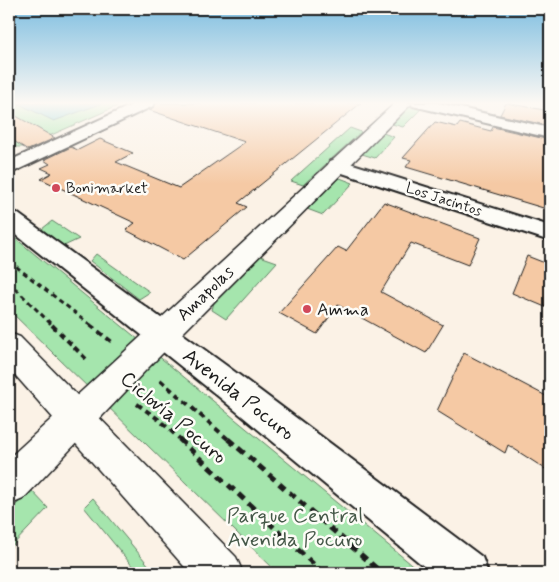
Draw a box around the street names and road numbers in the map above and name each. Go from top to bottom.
street label: Los Jacintos [403,178,485,222]
street label: Amapolas [172,260,240,327]
street label: Avenida Pocuro [176,342,300,447]
street label: Ciclovía Pocuro [114,365,233,471]

